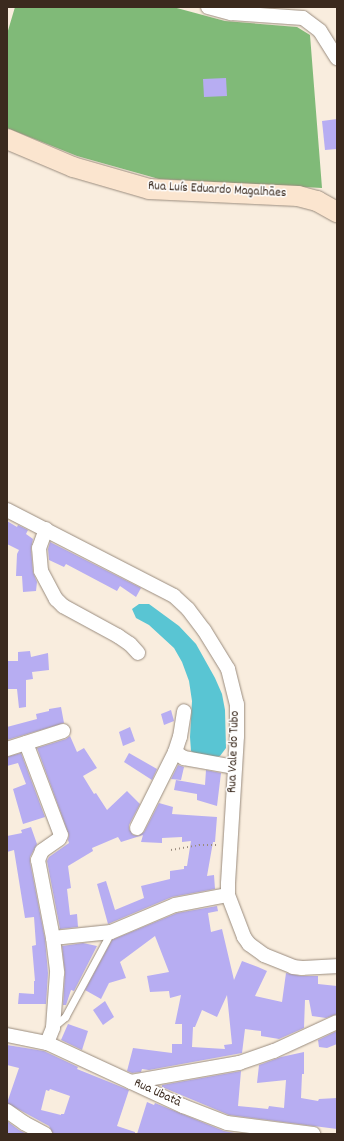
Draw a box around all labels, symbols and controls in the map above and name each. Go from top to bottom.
street label: Rua Luís Eduardo Magalhães [147,180,287,202]
street label: Rua Vale do Tubo [226,711,244,793]
street label: Rua Ubatã [131,1076,183,1112]

